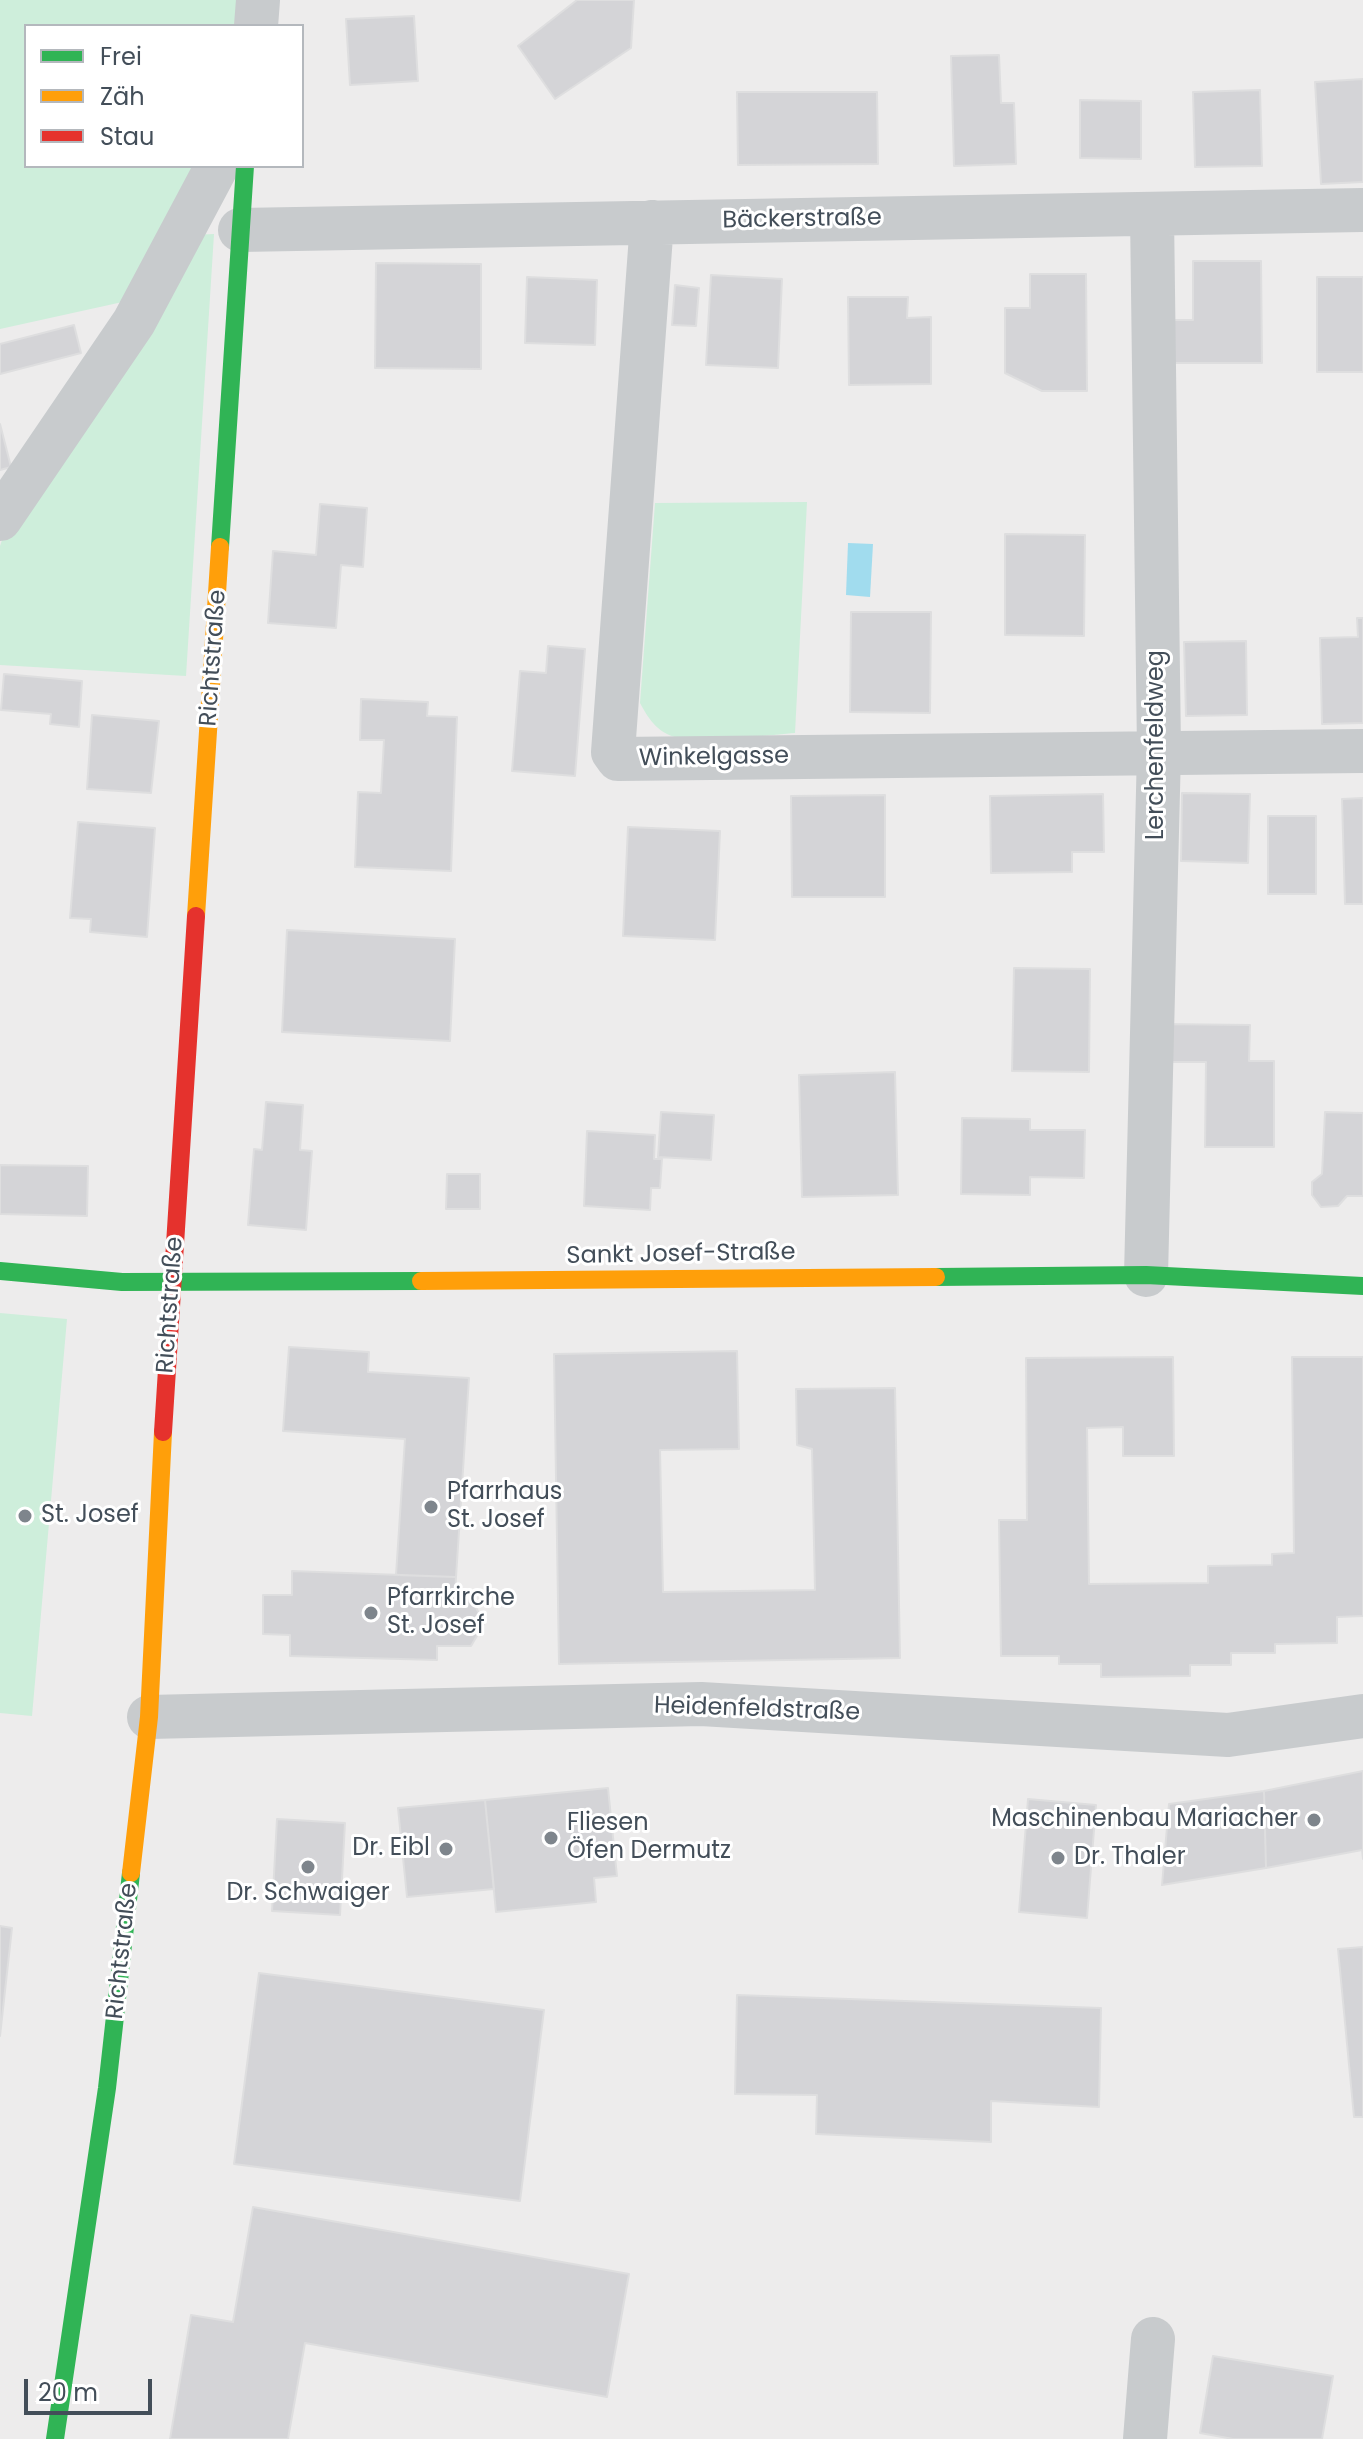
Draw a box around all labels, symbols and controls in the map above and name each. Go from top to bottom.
legend [24,24,304,168]
text: Frei [100,40,142,73]
text: Zäh [100,80,145,113]
text: Stau [100,120,154,153]
street label: Bäckerstraße [722,204,882,236]
street label: Richtstraße [195,589,233,727]
street label: Lerchenfeldweg [1143,650,1171,840]
street label: Winkelgasse [639,742,789,774]
street label: Richtstraße [152,1236,190,1374]
street label: Sankt Josef-Straße [566,1239,796,1271]
place label: Pfarrhaus St. Josef [447,1479,562,1535]
marker: Pfarrhaus St. Josef [422,1498,440,1516]
place label: St. Josef [41,1502,139,1530]
marker: St. Josef [16,1507,34,1525]
place label: Pfarrkirche St. Josef [387,1585,515,1641]
marker: Pfarrkirche St. Josef [362,1604,380,1622]
street label: Heidenfeldstraße [653,1692,861,1728]
place label: Maschinenbau Mariacher [991,1806,1298,1834]
place label: Fliesen Öfen Dermutz [567,1810,731,1866]
marker: Maschinenbau Mariacher [1305,1811,1323,1829]
marker: Fliesen Öfen Dermutz [542,1829,560,1847]
place label: Dr. Eibl [352,1835,430,1863]
marker: Dr. Eibl [437,1840,455,1858]
place label: Dr. Thaler [1074,1844,1186,1872]
marker: Dr. Thaler [1049,1849,1067,1867]
marker: Dr. Schwaiger [299,1858,317,1876]
place label: Dr. Schwaiger [226,1880,390,1908]
street label: Richtstraße [102,1881,144,2021]
scale bar [28,2363,156,2413]
text: 20 m [38,2376,98,2409]

